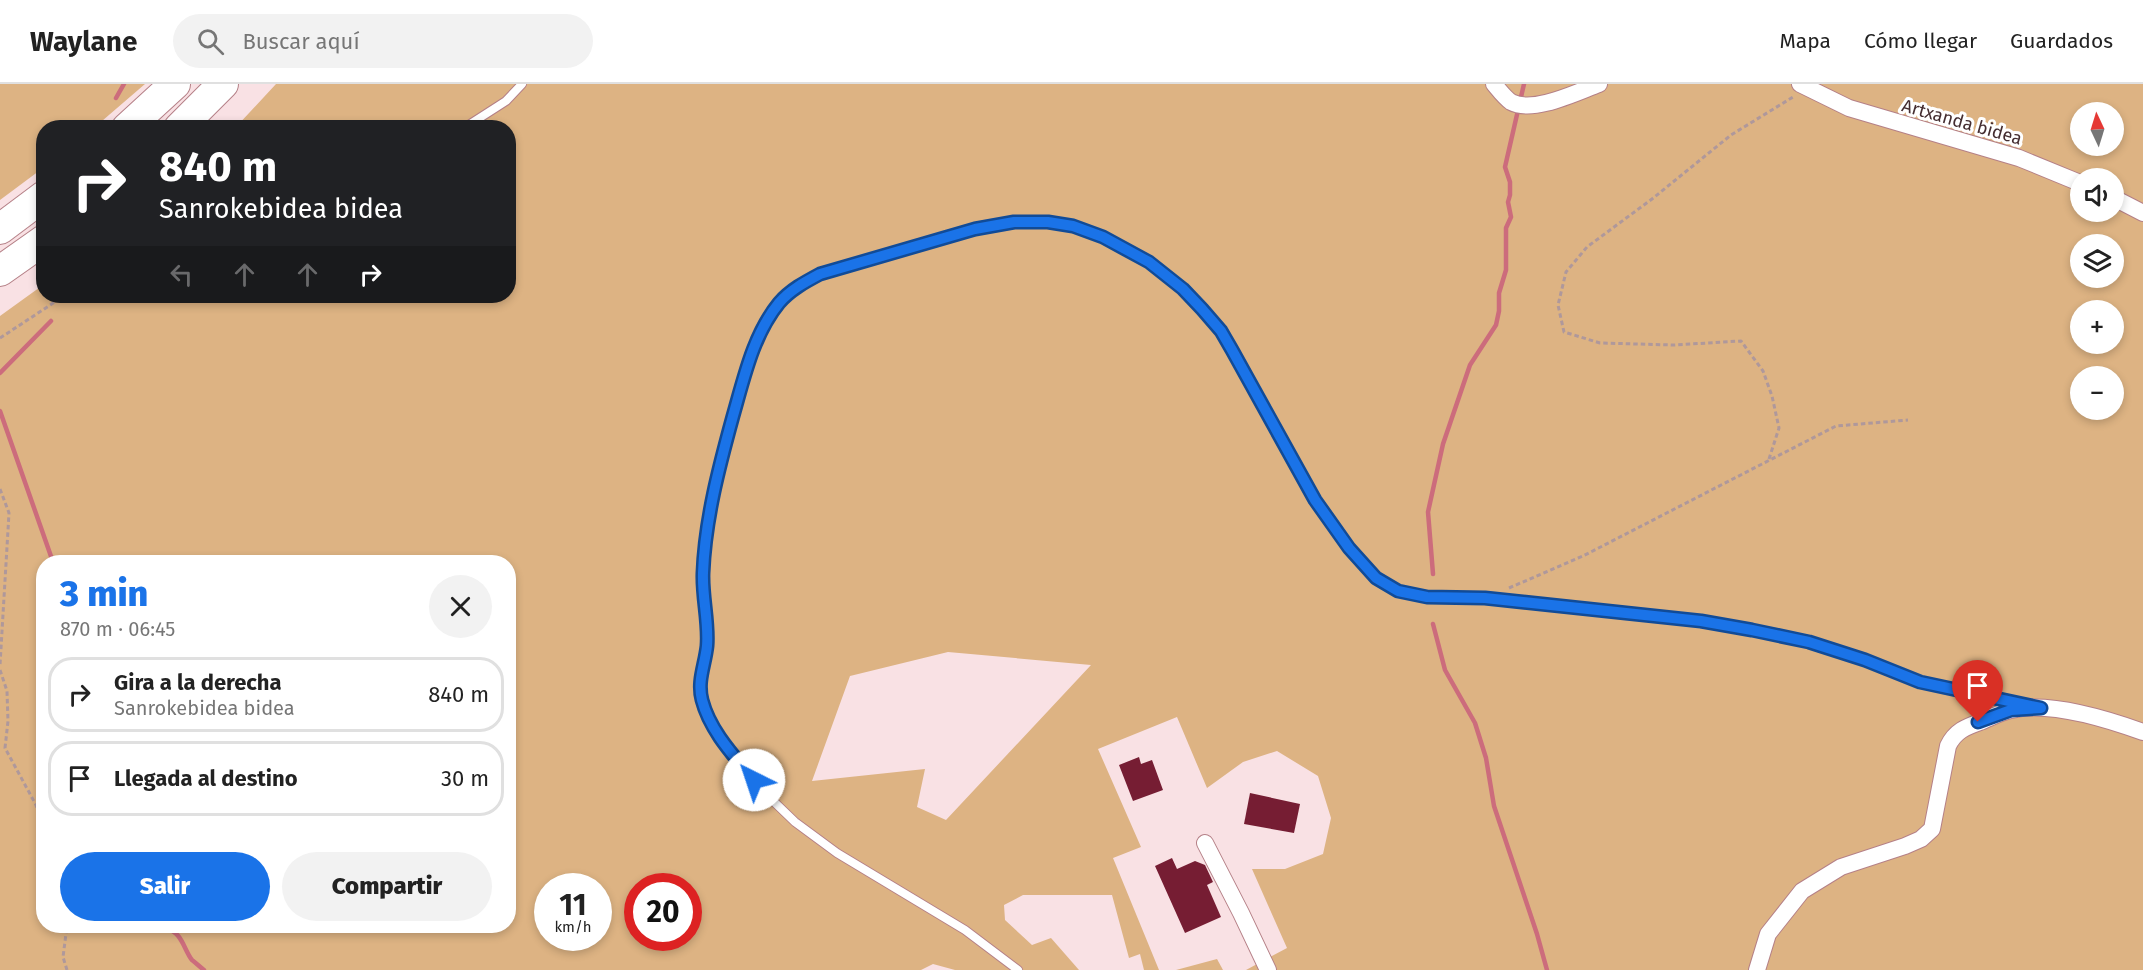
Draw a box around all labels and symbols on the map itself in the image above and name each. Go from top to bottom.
street label: Artxanda bidea [1899,94,2025,150]
north arrow [2070,102,2124,156]
pin [1952,660,2003,722]
position arrow [722,748,786,812]
speed limit sign: 20 [624,873,702,951]

